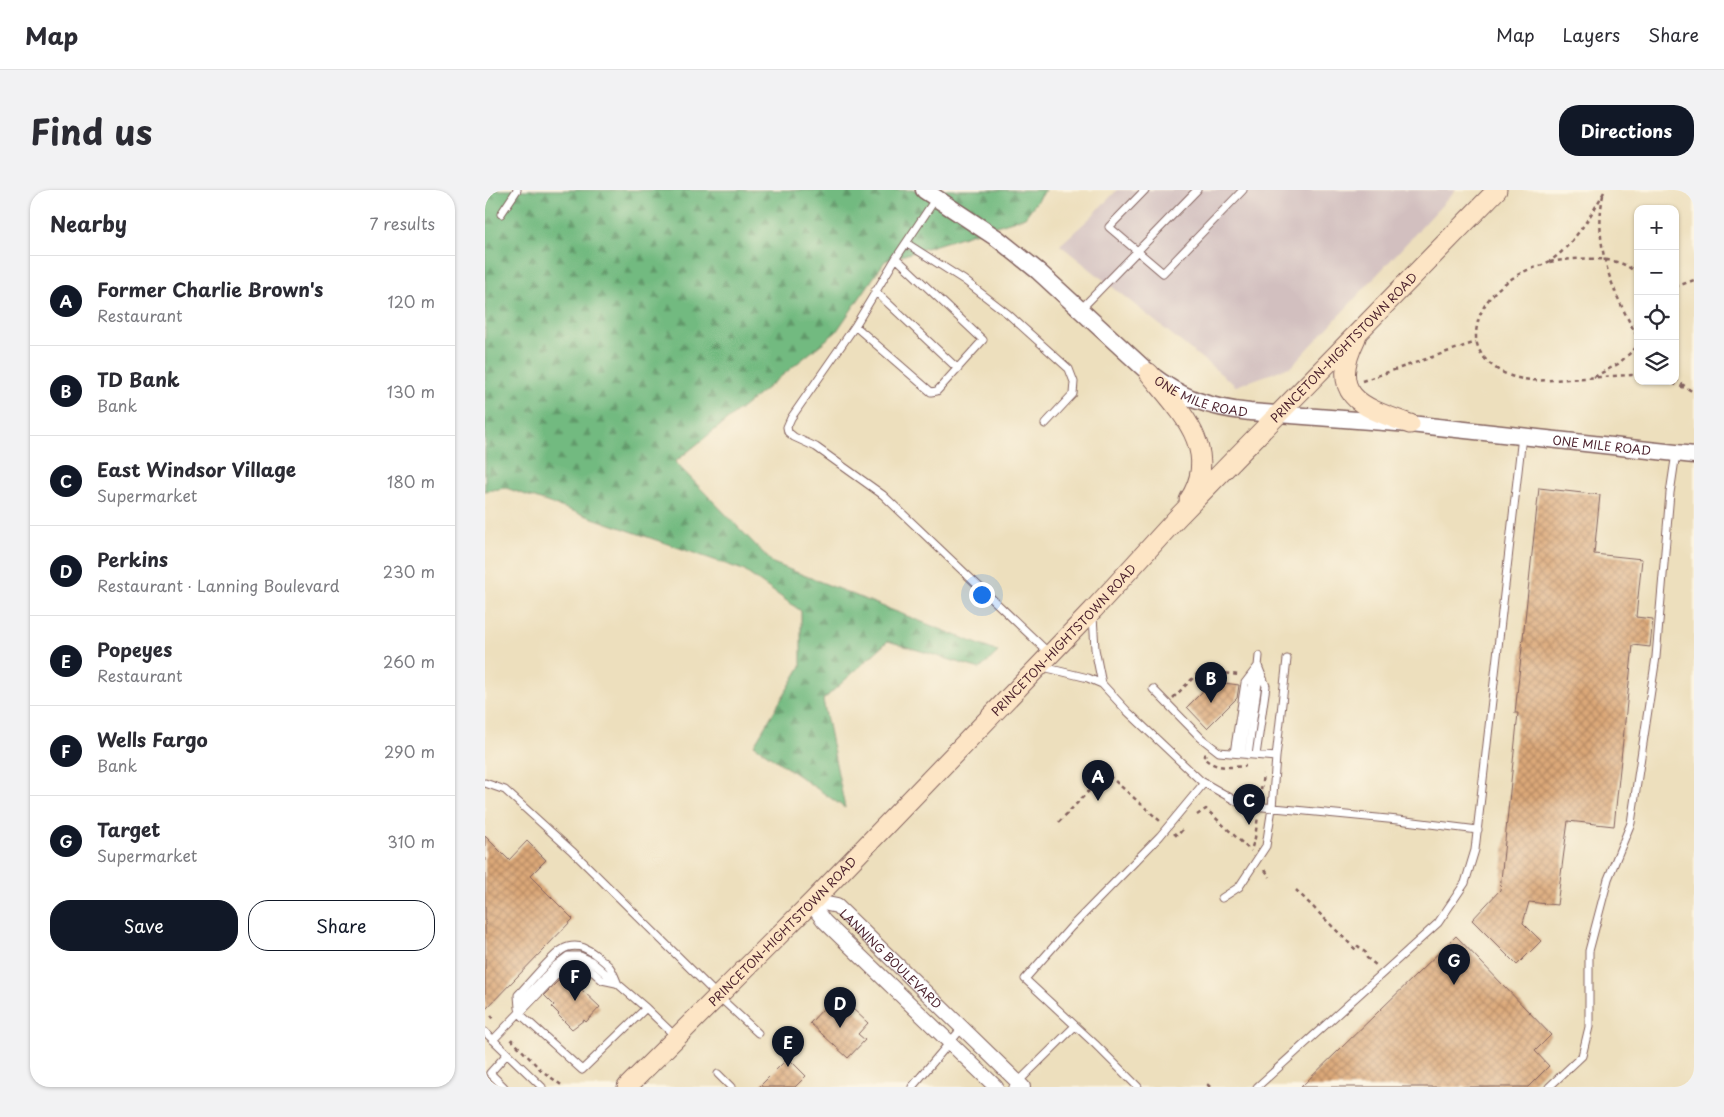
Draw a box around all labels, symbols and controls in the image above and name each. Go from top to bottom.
text: Map [25,17,78,53]
text: Map [1496,21,1535,48]
text: Layers [1563,21,1620,48]
text: Share [1648,21,1699,48]
text: Find us [30,104,152,157]
button: Directions [1559,105,1694,156]
map controls [1634,205,1679,385]
button: + [1634,205,1679,250]
text: Nearby [50,207,127,239]
text: 7 results [370,211,435,235]
button: − [1634,250,1679,295]
street label: PRINCETON-HIGHTSTOWN ROAD [1266,268,1421,426]
text: Former Charlie Brown's [97,275,323,303]
text: A [60,289,72,313]
text: 120 m [388,289,435,313]
button: locate [1634,295,1679,340]
text: Restaurant [97,303,183,327]
button: layers [1634,340,1679,385]
text: TD Bank [97,365,180,393]
street label: ONE MILE ROAD [1151,371,1249,421]
text: B [61,379,71,403]
text: 130 m [387,379,435,403]
text: Bank [97,393,137,417]
street label: ONE MILE ROAD [1552,431,1652,459]
text: East Windsor Village [97,455,296,483]
text: C [60,469,72,493]
text: 180 m [387,469,435,493]
text: Supermarket [97,483,197,507]
text: Perkins [97,545,168,573]
text: D [60,559,72,583]
text: 230 m [383,559,435,583]
street label: PRINCETON-HIGHTSTOWN ROAD [987,560,1140,720]
text: Restaurant · Lanning Boulevard [97,573,340,597]
your location [969,582,995,608]
text: Popeyes [97,635,172,663]
text: E [61,649,71,673]
text: 260 m [383,649,435,673]
pin: B [1195,662,1227,703]
text: Restaurant [97,663,183,687]
text: Wells Fargo [97,725,208,753]
text: F [61,739,71,763]
text: 290 m [384,739,435,763]
text: Bank [97,753,137,777]
pin: A [1082,760,1114,801]
pin: C [1233,784,1265,825]
text: Target [97,815,160,843]
text: G [59,829,73,853]
text: 310 m [387,829,435,853]
text: Supermarket [97,843,197,867]
street label: PRINCETON-HIGHTSTOWN ROAD [704,854,858,1008]
button: Save [50,900,238,951]
button: Share [248,900,435,951]
street label: LANNING BOULEVARD [836,905,946,1013]
pin: G [1438,944,1470,985]
pin: F [559,960,591,1001]
pin: D [824,987,856,1028]
pin: E [772,1026,804,1067]

